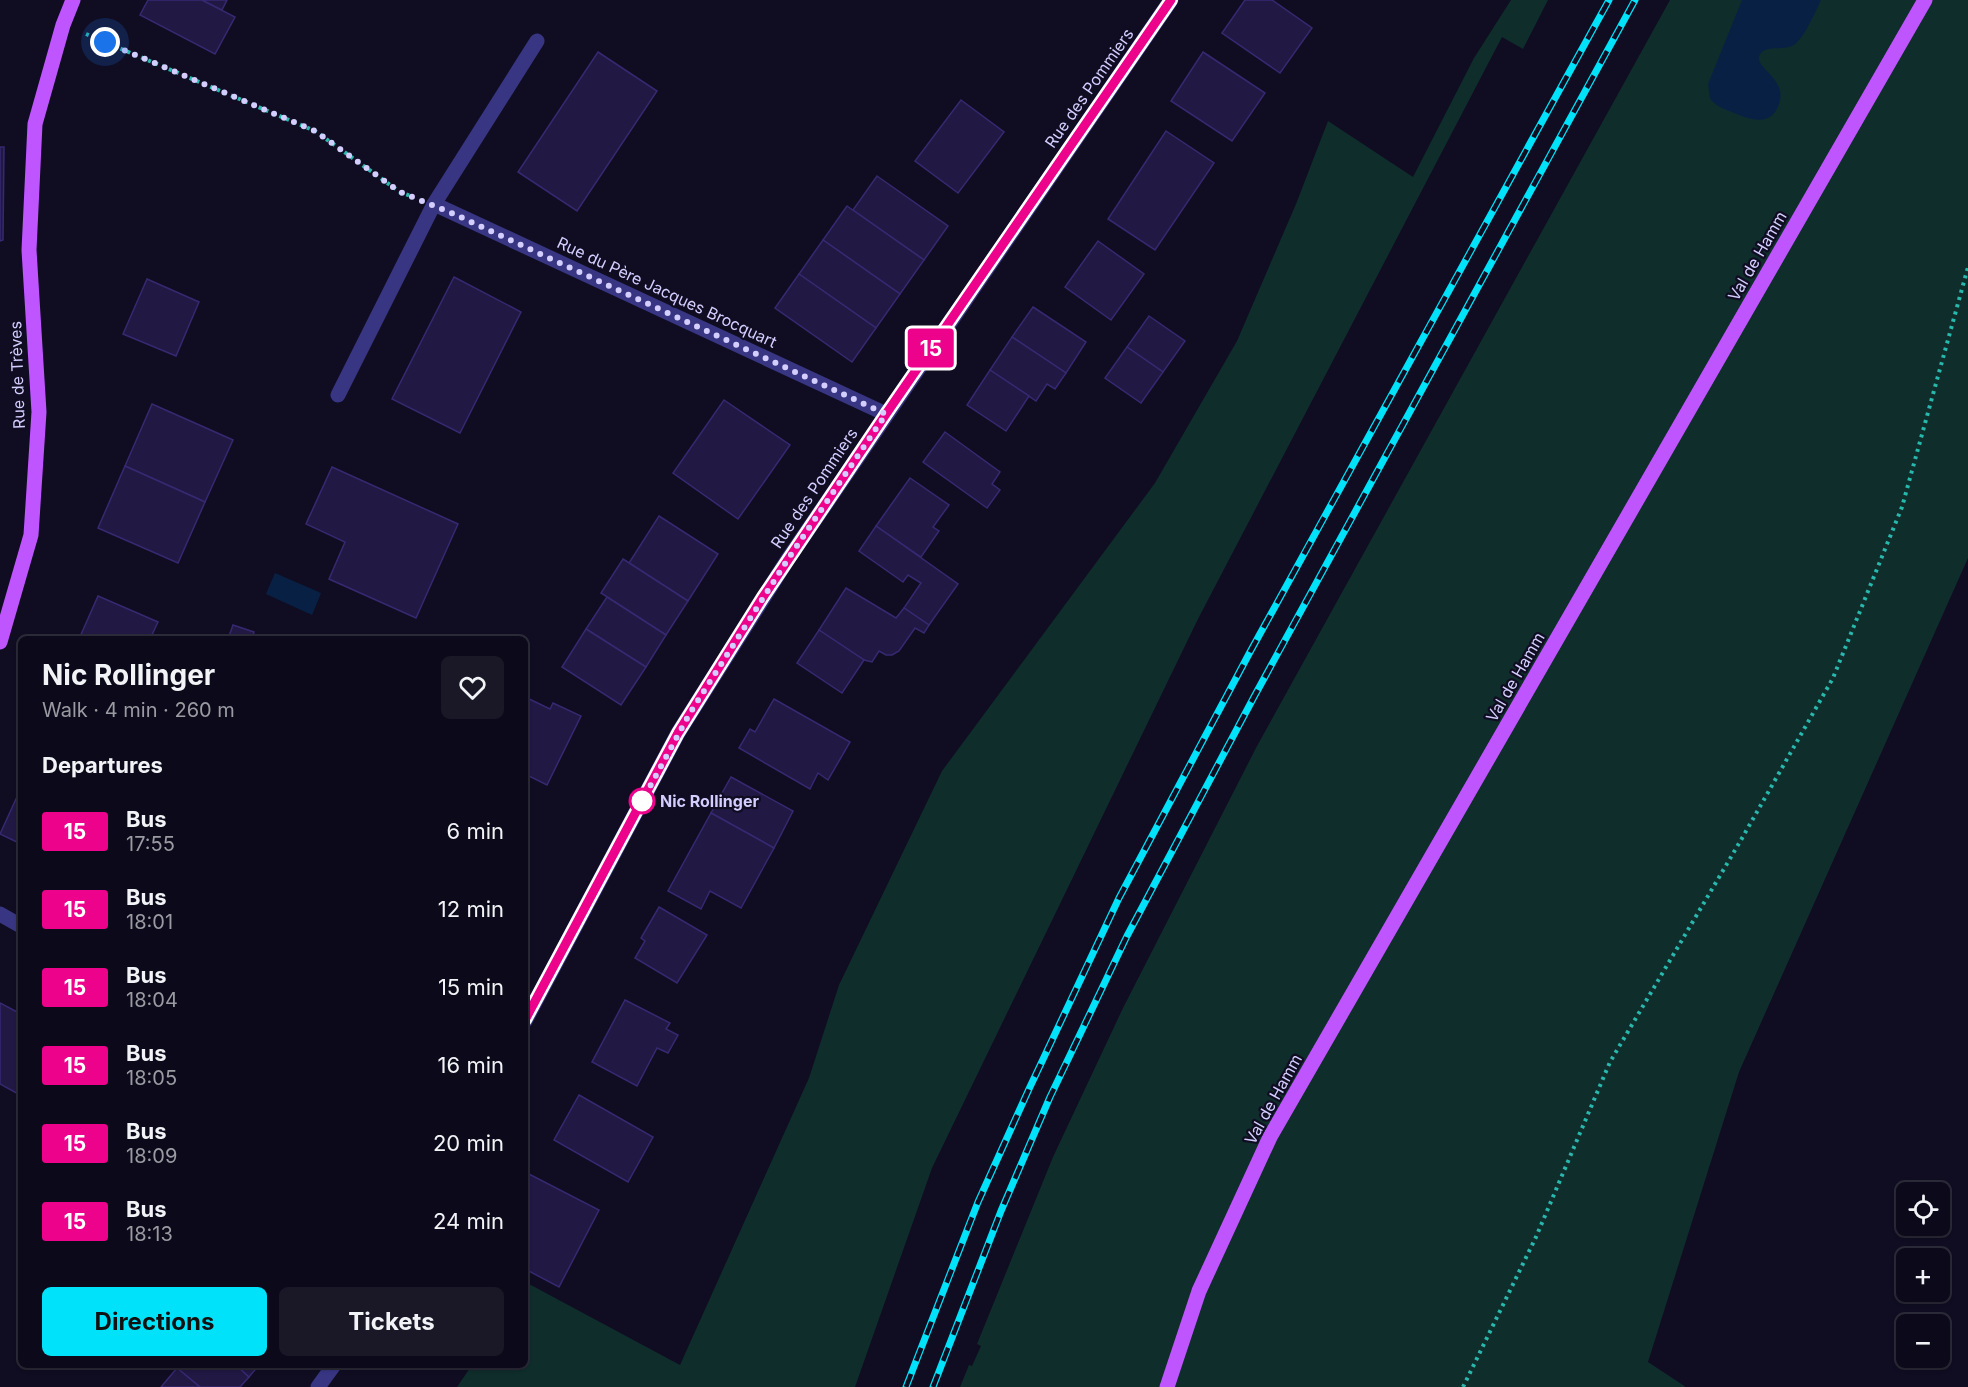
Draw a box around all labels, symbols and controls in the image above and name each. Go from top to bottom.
street label: Rue des Pommiers [1040,24,1138,152]
your location [90,27,120,57]
street label: Val de Hamm [1723,208,1791,304]
street label: Rue du Père Jacques Brocquart [554,232,780,352]
street label: Rue de Trèves [5,321,29,429]
line badge: 15 [904,328,958,368]
text: 15 [920,336,942,361]
street label: Rue des Pommiers [766,424,862,552]
street label: Val de Hamm [1481,629,1549,725]
button: heart [441,656,504,719]
text: Nic Rollinger [42,658,215,692]
text: Walk · 4 min · 260 m [42,698,235,722]
text: Departures [42,752,163,778]
marker: Nic Rollinger [629,788,655,814]
place label: Nic Rollinger [660,791,759,811]
text: Bus [126,806,167,832]
text: 6 min [447,818,504,844]
text: 15 [64,819,86,844]
text: 17:55 [126,832,175,856]
text: Bus [126,884,167,910]
text: 12 min [438,896,504,922]
text: 15 [64,897,86,922]
text: 18:01 [126,910,173,934]
text: Bus [126,962,167,988]
text: 15 min [438,974,504,1000]
text: 15 [64,975,86,1000]
text: 18:04 [126,988,178,1012]
text: Bus [126,1040,167,1066]
street label: Val de Hamm [1240,1050,1306,1148]
text: 16 min [438,1052,504,1078]
text: 15 [64,1053,86,1078]
text: 18:05 [126,1066,177,1090]
text: Bus [126,1118,167,1144]
text: 20 min [433,1130,504,1156]
text: 15 [64,1131,86,1156]
text: 18:09 [126,1144,177,1168]
map controls [1896,1182,1950,1368]
button: locate [1896,1182,1950,1236]
text: Bus [126,1196,167,1222]
text: 24 min [433,1208,504,1234]
text: 15 [64,1209,86,1234]
text: 18:13 [126,1222,173,1246]
button: + [1896,1248,1950,1302]
button: Directions [42,1287,267,1356]
button: Tickets [279,1287,504,1356]
button: − [1896,1314,1950,1368]

